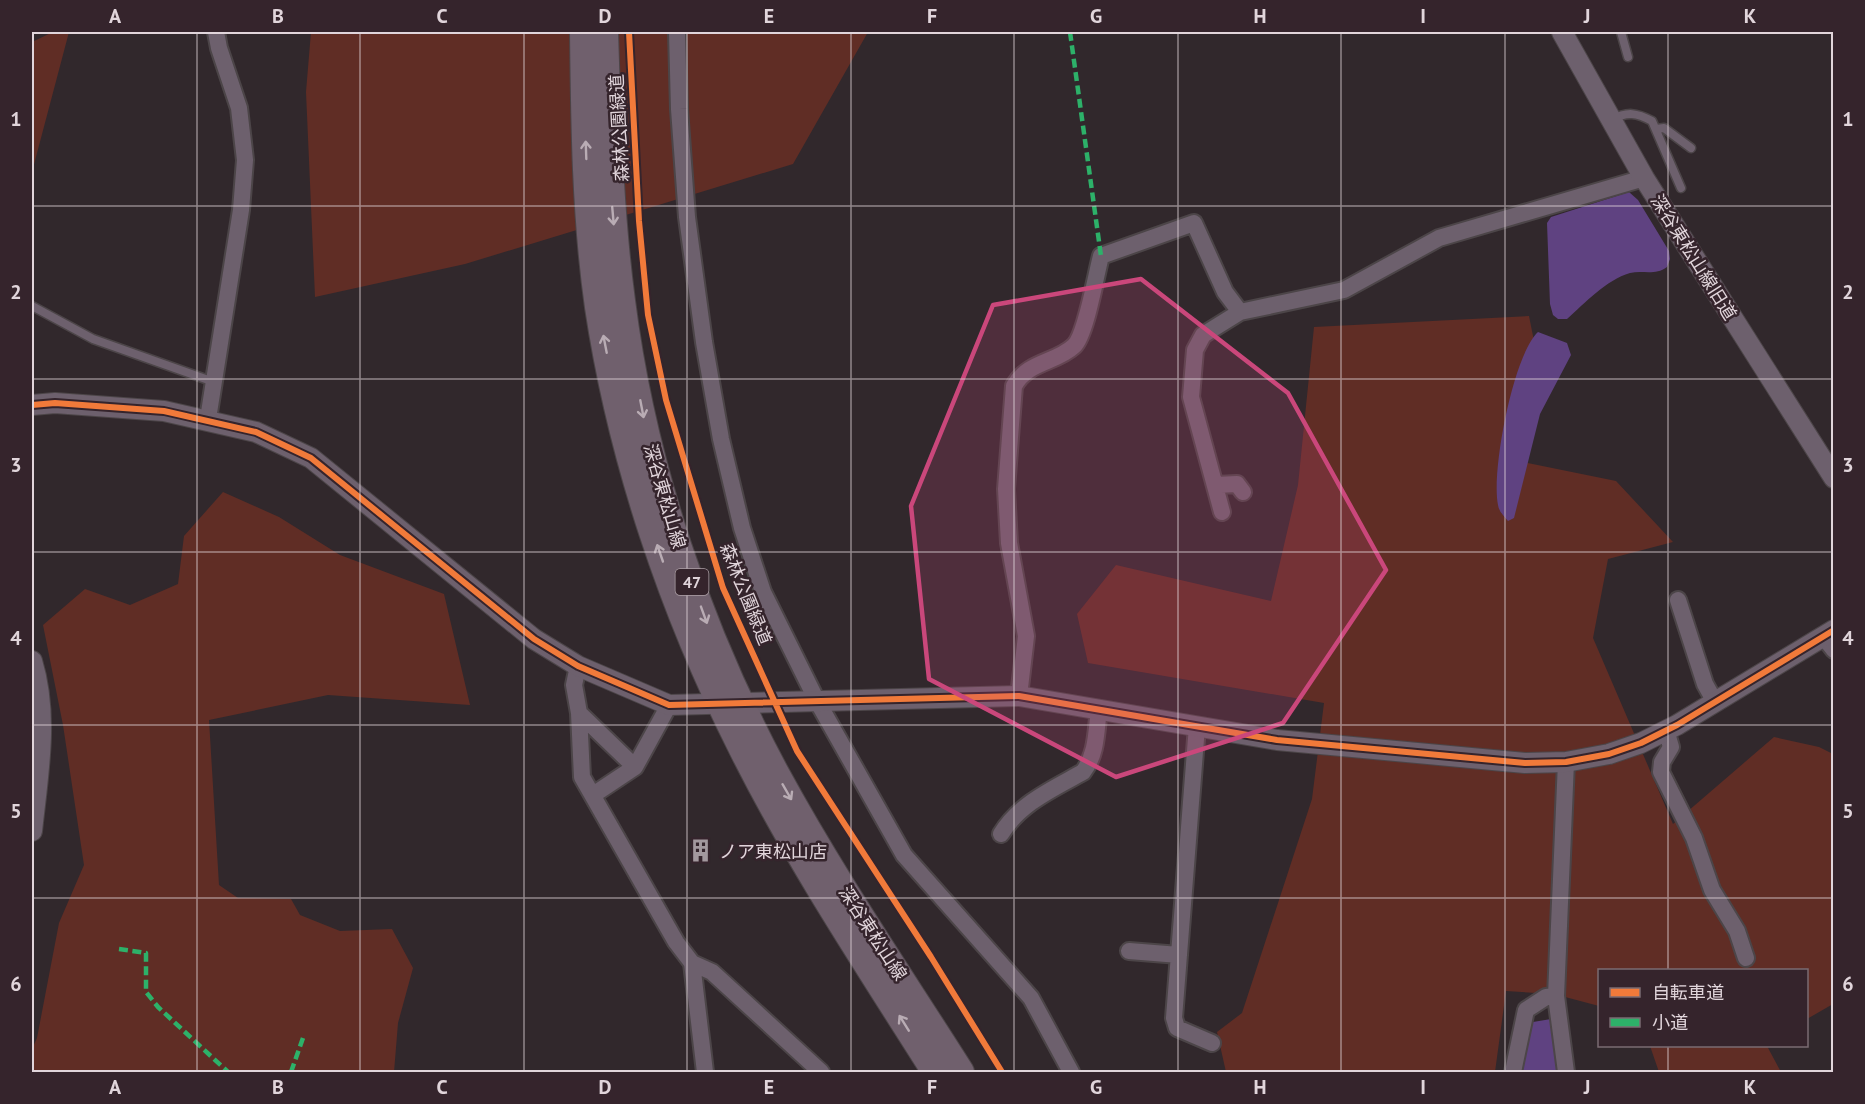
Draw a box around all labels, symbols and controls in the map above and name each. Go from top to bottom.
text: A [109,3,122,29]
text: B [272,3,284,29]
text: C [436,3,448,29]
text: D [599,3,612,29]
text: E [764,3,774,29]
text: F [927,3,937,29]
text: G [1090,3,1102,29]
text: H [1253,3,1267,29]
text: I [1420,3,1426,29]
text: J [1583,3,1590,29]
text: K [1744,3,1757,29]
street label: 森林公園緑道 [605,73,633,183]
text: 1 [10,106,22,132]
text: 1 [1842,106,1854,132]
one-way arrow [580,141,591,161]
street label: 深谷東松山線旧道 [1646,190,1742,324]
one-way arrow [608,205,619,225]
text: 2 [10,279,22,305]
text: 2 [1842,279,1854,305]
one-way arrow [599,335,610,354]
one-way arrow [637,398,648,418]
street label: 深谷東松山線 [639,441,691,551]
text: 3 [10,452,22,478]
text: 3 [1842,452,1854,478]
street label: 森林公園緑道 [715,540,777,648]
one-way arrow [653,544,664,563]
road number: 47 [676,569,708,595]
one-way arrow [699,605,710,624]
text: 4 [10,625,22,651]
text: 4 [1842,625,1854,651]
one-way arrow [781,783,793,800]
text: 5 [10,798,22,824]
text: 5 [1842,798,1854,824]
building icon: ノア東松山店 [688,838,714,864]
place label: ノア東松山店 [719,840,827,863]
street label: 深谷東松山線 [834,881,912,985]
legend [1598,969,1808,1047]
text: 6 [10,971,22,997]
text: 6 [1842,971,1854,997]
text: 自転車道 [1652,981,1724,1004]
text: 小道 [1652,1011,1688,1034]
one-way arrow [897,1015,909,1032]
text: A [109,1074,122,1100]
text: B [272,1074,284,1100]
text: C [436,1074,448,1100]
text: D [599,1074,612,1100]
text: E [764,1074,774,1100]
text: F [927,1074,937,1100]
text: G [1090,1074,1102,1100]
text: H [1253,1074,1267,1100]
text: I [1420,1074,1426,1100]
text: J [1583,1074,1590,1100]
text: K [1744,1074,1757,1100]

